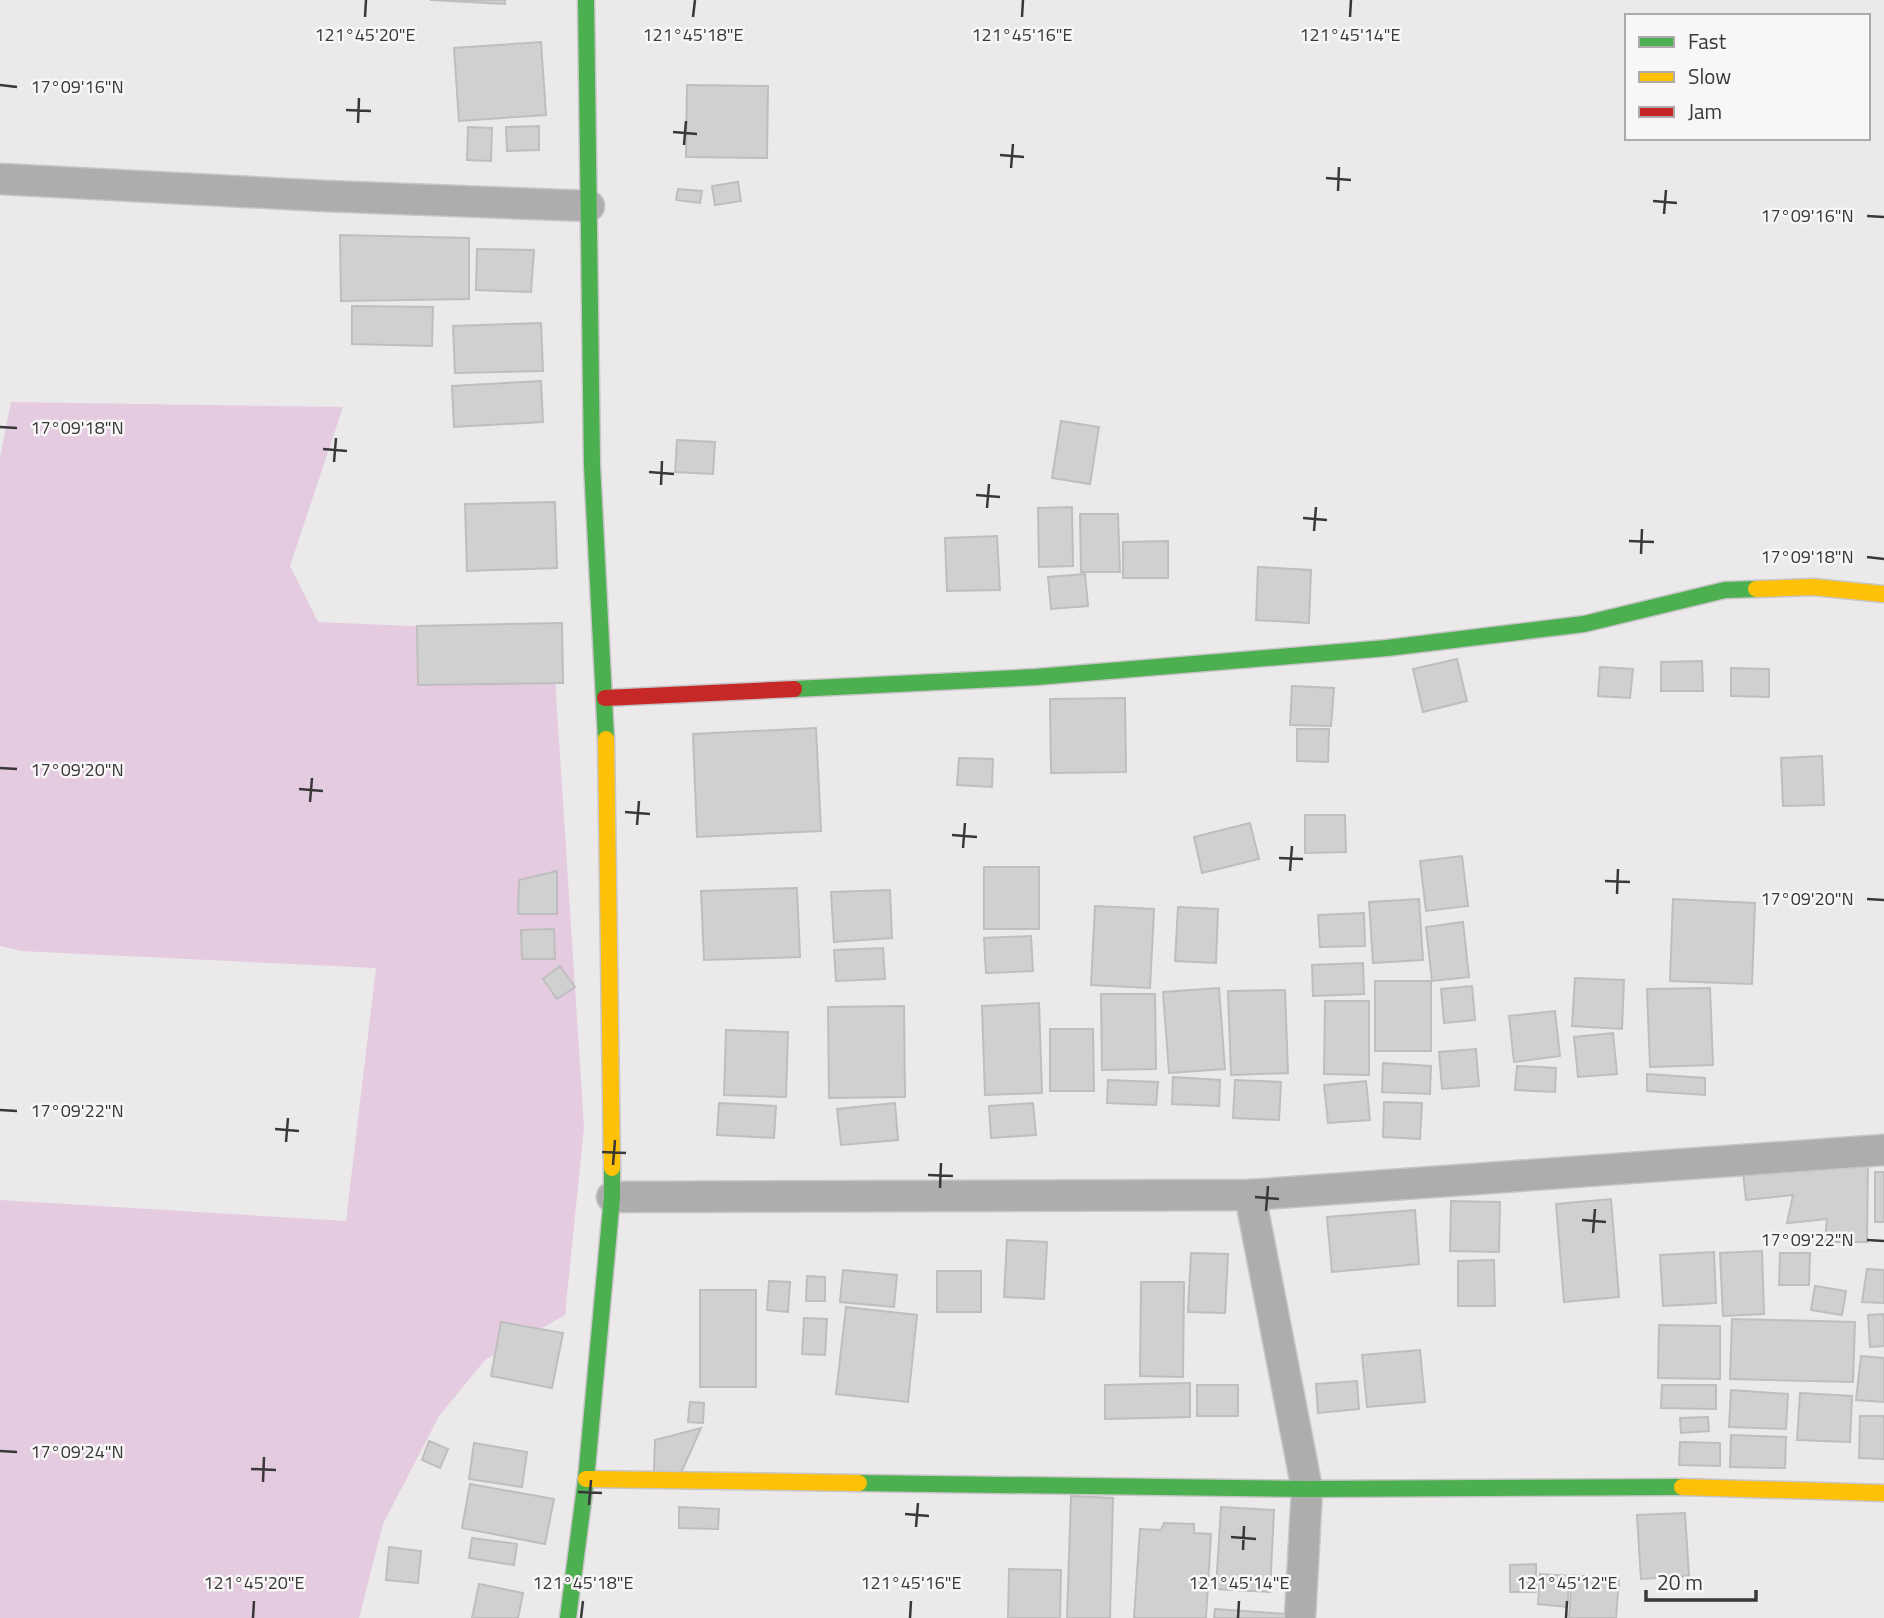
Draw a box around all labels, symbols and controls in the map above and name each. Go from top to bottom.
legend [1625,14,1870,140]
text: 121°45'20"E [314,21,416,48]
text: 121°45'18"E [642,21,744,48]
text: 121°45'16"E [971,21,1073,48]
text: 121°45'14"E [1299,21,1401,48]
text: Fast [1688,25,1727,57]
text: Slow [1688,60,1731,92]
text: 17°09'16"N [30,73,124,100]
text: Jam [1688,95,1722,127]
text: 17°09'16"N [1760,202,1854,229]
text: 17°09'18"N [30,414,124,441]
text: 17°09'18"N [1760,543,1854,570]
text: 17°09'20"N [30,756,124,783]
text: 17°09'20"N [1760,885,1854,912]
text: 17°09'22"N [30,1097,124,1124]
text: 17°09'22"N [1760,1226,1854,1253]
text: 17°09'24"N [30,1438,124,1465]
scale bar [1646,1558,1756,1602]
text: 20 m [1657,1566,1703,1598]
text: 121°45'20"E [203,1569,305,1596]
text: 121°45'18"E [532,1569,634,1596]
text: 121°45'16"E [860,1569,962,1596]
text: 121°45'14"E [1188,1569,1290,1596]
text: 121°45'12"E [1516,1569,1618,1596]

